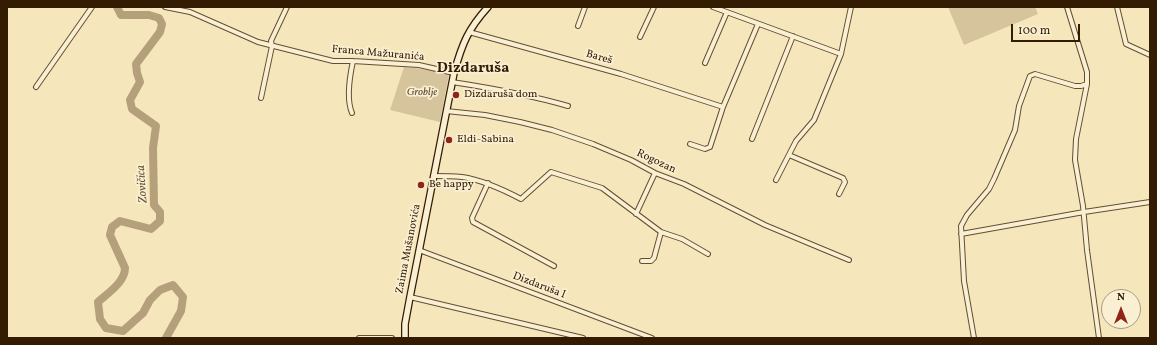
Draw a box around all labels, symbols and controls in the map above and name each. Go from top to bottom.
scale bar [1013,16,1082,42]
text: 100 m [1018,23,1050,39]
street label: Franca Mažuranića [331,43,425,65]
street label: Bareš [584,48,614,68]
district label: Dizdaruša [437,60,509,78]
park label: Groblje [407,86,437,100]
place label: Dizdaruša dom [464,88,538,102]
marker: Dizdaruša dom [451,90,461,100]
place label: Eldi-Sabina [457,133,514,147]
marker: Eldi-Sabina [444,135,454,145]
street label: Rogozan [634,147,678,177]
water label: Zovičica [134,165,152,203]
place label: Be happy [429,178,474,192]
marker: Be happy [416,180,426,190]
street label: Zaima Mušanovića [394,203,424,295]
street label: Dizdaruša I [511,270,567,302]
north arrow [1101,289,1141,329]
text: N [1117,290,1125,305]

